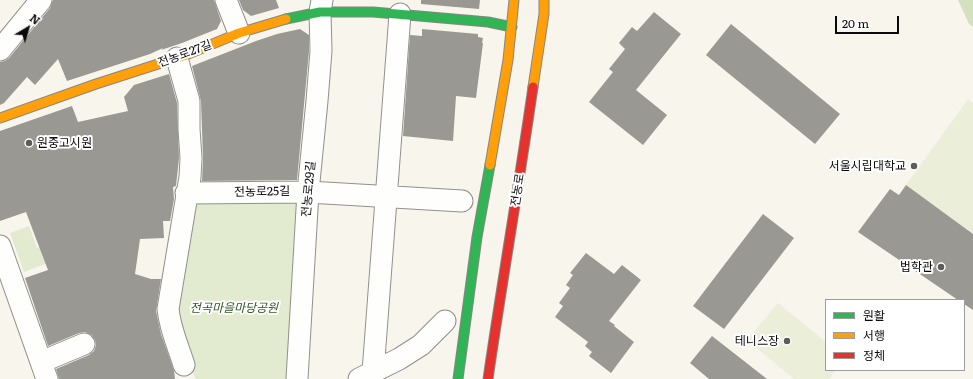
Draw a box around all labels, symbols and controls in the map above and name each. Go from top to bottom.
north arrow [8,8,48,48]
scale bar [837,8,901,34]
text: N [27,9,44,28]
text: 20 m [842,14,869,32]
street label: 전농로27길 [156,38,214,70]
place label: 원중고시원 [37,136,92,150]
marker: 원중고시원 [24,138,34,148]
place label: 서울시립대학교 [829,159,906,173]
street label: 전농로29길 [299,160,319,218]
marker: 서울시립대학교 [909,161,919,171]
street label: 전농로 [508,173,528,207]
street label: 전농로25길 [234,184,290,200]
place label: 법학관 [900,260,933,274]
marker: 법학관 [936,262,946,272]
legend [825,299,965,371]
park label: 전곡마을마당공원 [190,301,278,315]
text: 원활 [863,306,885,324]
text: 서행 [863,326,885,344]
place label: 테니스장 [735,334,779,348]
marker: 테니스장 [782,336,792,346]
text: 정체 [863,346,885,364]

